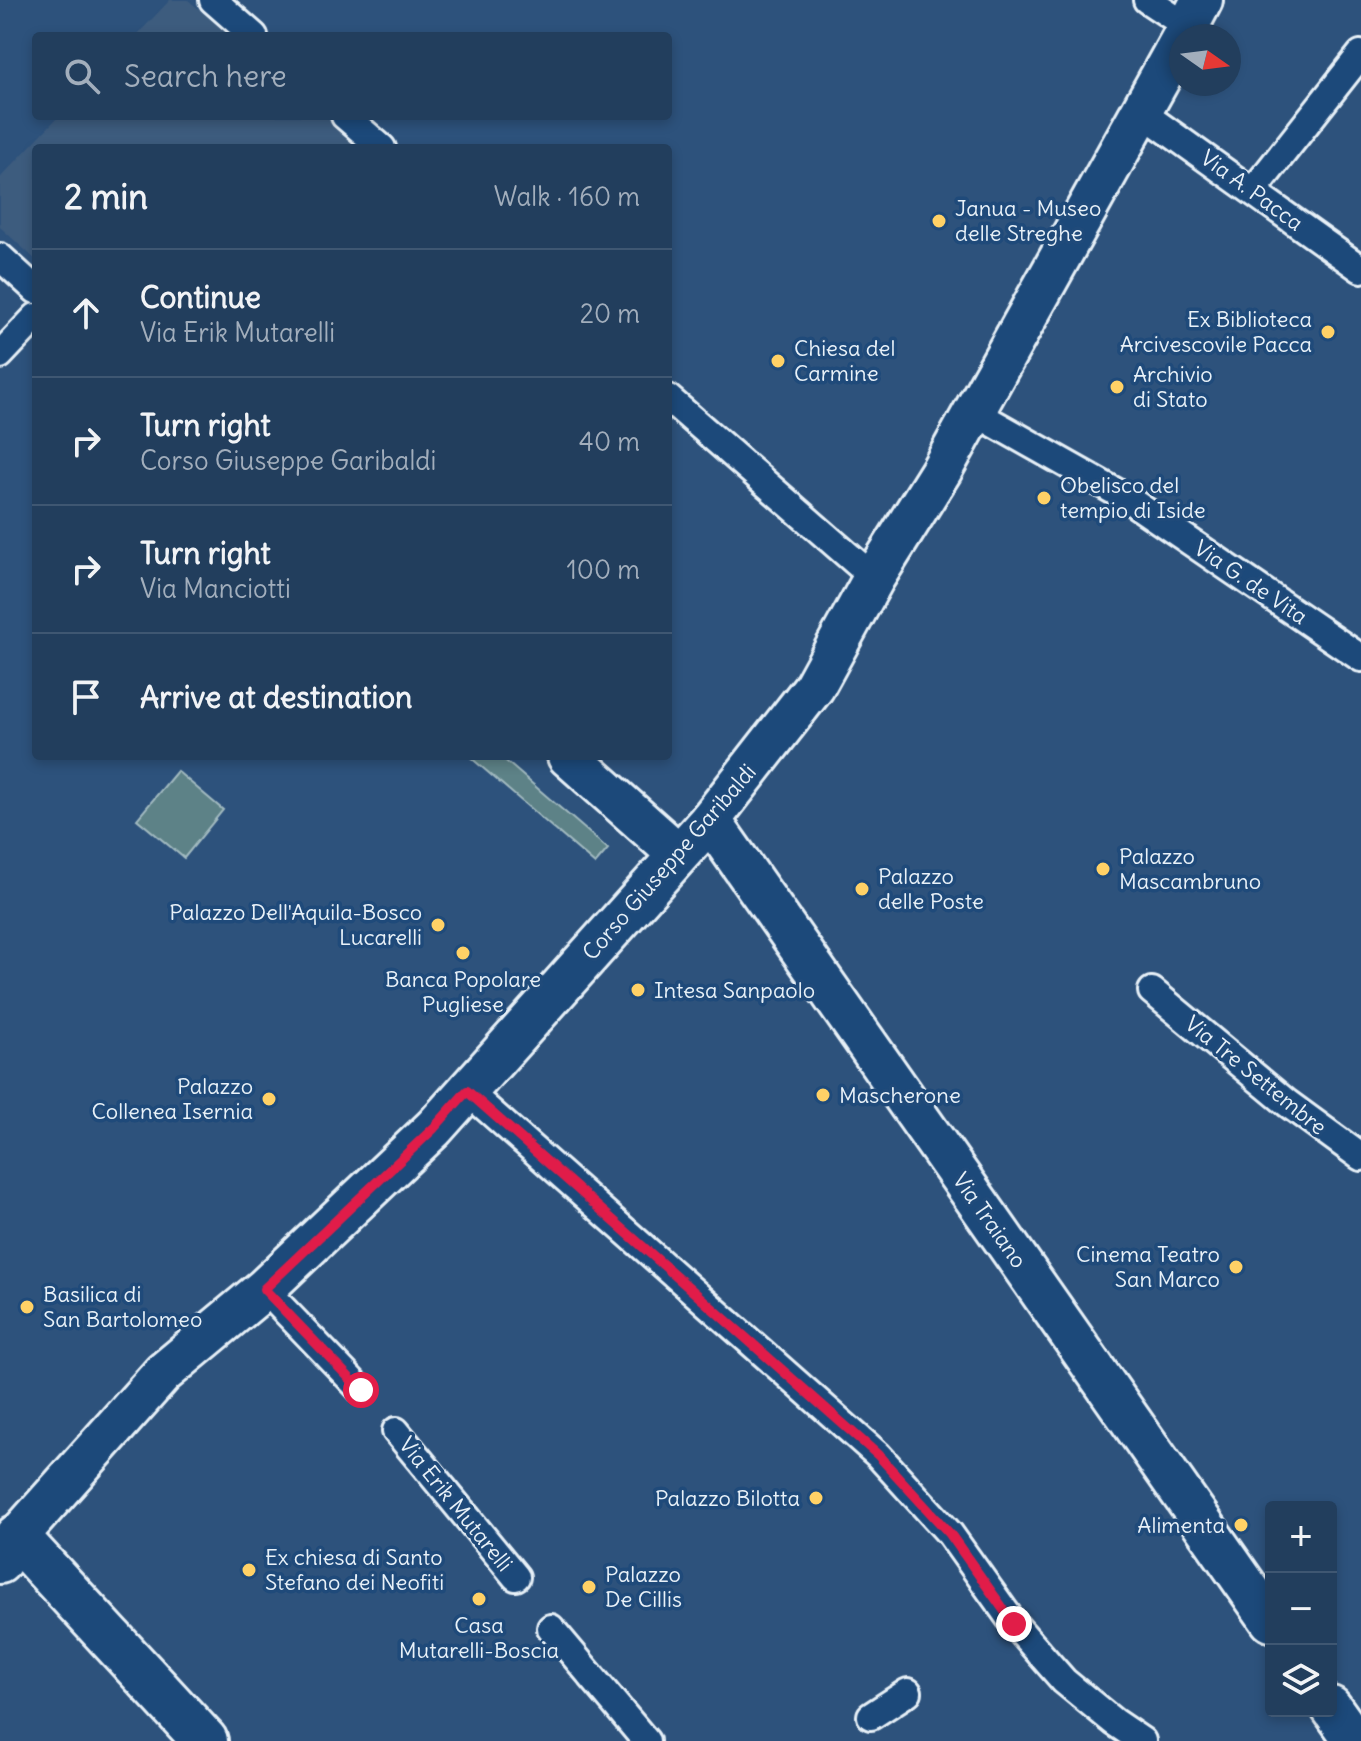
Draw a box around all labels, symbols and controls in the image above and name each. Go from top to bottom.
north arrow [1169,24,1241,96]
search box [32,32,672,120]
icon: search [60,54,104,98]
text: Search here [124,57,287,95]
street label: Via A. Pacca [1195,143,1309,237]
text: 2 min [64,175,148,218]
text: Walk · 160 m [494,180,640,213]
place label: Janua - Museo delle Streghe [955,194,1101,247]
marker: Janua - Museo delle Streghe [930,212,948,230]
text: Continue [140,278,261,316]
icon: ahead [64,291,108,335]
text: 20 m [580,297,640,330]
place label: Ex Biblioteca Arcivescovile Pacca [1120,305,1312,358]
text: Via Erik Mutarelli [140,316,335,349]
marker: Ex Biblioteca Arcivescovile Pacca [1319,323,1337,341]
place label: Chiesa del Carmine [794,334,895,387]
marker: Chiesa del Carmine [769,352,787,370]
place label: Archivio di Stato [1133,360,1213,413]
marker: Archivio di Stato [1108,378,1126,396]
text: Turn right [140,406,271,444]
icon: right [64,419,108,463]
text: 40 m [579,425,640,458]
text: Corso Giuseppe Garibaldi [140,444,436,477]
place label: Obelisco del tempio di Iside [1060,471,1206,524]
marker: Obelisco del tempio di Iside [1035,489,1053,507]
text: Turn right [140,534,271,572]
street label: Via G. de Vita [1189,534,1313,630]
icon: right [64,547,108,591]
text: 100 m [566,553,640,586]
text: Via Manciotti [140,572,291,605]
icon: arrive [64,675,108,719]
text: Arrive at destination [140,678,412,716]
street label: Corso Giuseppe Garibaldi [576,758,762,966]
place label: Palazzo Mascambruno [1119,842,1261,895]
marker: Palazzo Mascambruno [1094,860,1112,878]
place label: Palazzo delle Poste [878,862,984,915]
marker: Palazzo delle Poste [853,880,871,898]
place label: Palazzo Dell'Aquila-Bosco Lucarelli [169,898,422,951]
marker: Palazzo Dell'Aquila-Bosco Lucarelli [429,916,447,934]
marker: Banca Popolare Pugliese [454,944,472,962]
place label: Banca Popolare Pugliese [385,965,541,1018]
place label: Intesa Sanpaolo [654,976,815,1004]
marker: Intesa Sanpaolo [629,981,647,999]
street label: Via Tre Settembre [1180,1009,1332,1141]
place label: Palazzo Collenea Isernia [92,1072,253,1125]
place label: Mascherone [839,1081,961,1109]
marker: Mascherone [814,1086,832,1104]
marker: Palazzo Collenea Isernia [260,1090,278,1108]
street label: Via Traiano [947,1167,1033,1273]
place label: Cinema Teatro San Marco [1076,1240,1220,1293]
marker: Cinema Teatro San Marco [1227,1258,1245,1276]
place label: Basilica di San Bartolomeo [43,1280,202,1333]
marker: Basilica di San Bartolomeo [18,1298,36,1316]
route start [343,1372,379,1408]
street label: Via Erik Mutarelli [393,1431,519,1577]
place label: Palazzo Bilotta [655,1484,800,1512]
marker: Palazzo Bilotta [807,1489,825,1507]
map controls [1265,1501,1337,1717]
button: + [1265,1501,1337,1573]
place label: Alimenta [1137,1511,1225,1539]
marker: Alimenta [1232,1516,1250,1534]
place label: Ex chiesa di Santo Stefano dei Neofiti [265,1543,444,1596]
place label: Palazzo De Cillis [605,1560,682,1613]
marker: Ex chiesa di Santo Stefano dei Neofiti [240,1561,258,1579]
button: − [1265,1573,1337,1645]
marker: Palazzo De Cillis [580,1578,598,1596]
marker: Casa Mutarelli-Boscia [470,1590,488,1608]
route end [996,1606,1032,1642]
place label: Casa Mutarelli-Boscia [399,1611,559,1664]
button: layers [1265,1645,1337,1717]

